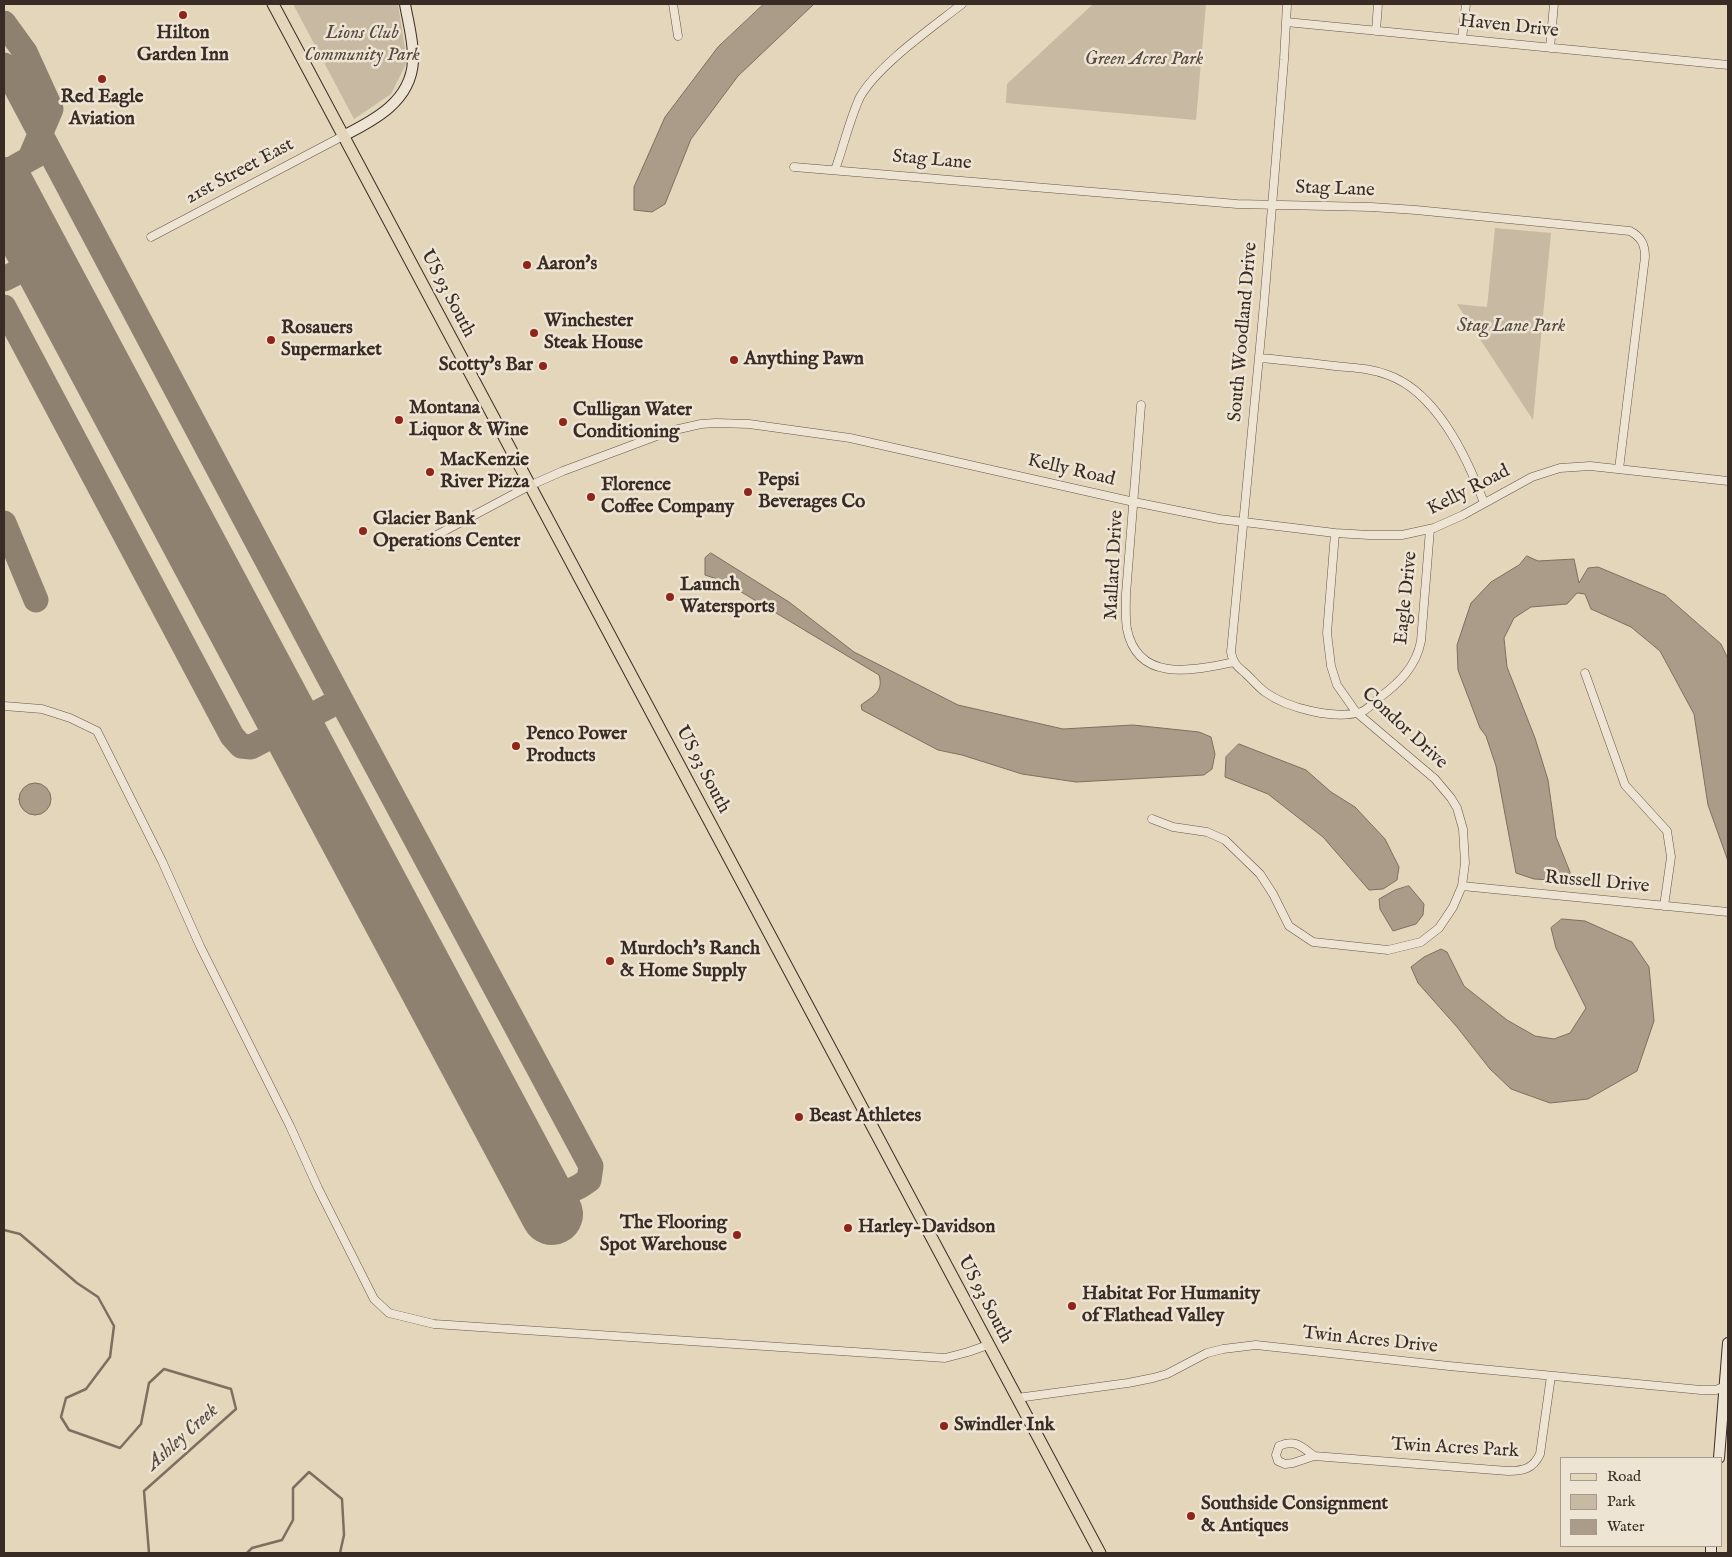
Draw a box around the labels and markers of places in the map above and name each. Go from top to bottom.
marker: Hilton Garden Inn [177,9,189,21]
place label: Hilton Garden Inn [137,23,229,67]
marker: Red Eagle Aviation [96,73,108,85]
place label: Red Eagle Aviation [61,87,143,131]
place label: Aaron's [537,254,597,276]
marker: Aaron's [521,259,533,271]
place label: Winchester Steak House [544,311,643,355]
place label: Rosauers Supermarket [281,318,382,362]
marker: Winchester Steak House [528,327,540,339]
marker: Rosauers Supermarket [265,334,277,346]
place label: Anything Pawn [744,349,864,371]
marker: Anything Pawn [728,354,740,366]
place label: Scotty's Bar [439,355,533,377]
marker: Scotty's Bar [537,360,549,372]
place label: Montana Liquor & Wine [409,398,528,442]
place label: Culligan Water Conditioning [573,400,692,444]
marker: Montana Liquor & Wine [393,414,405,426]
marker: Culligan Water Conditioning [557,416,569,428]
place label: MacKenzie River Pizza [440,450,529,494]
marker: MacKenzie River Pizza [424,466,436,478]
place label: Pepsi Beverages Co [758,470,865,514]
place label: Florence Coffee Company [601,475,734,519]
marker: Pepsi Beverages Co [742,486,754,498]
marker: Florence Coffee Company [585,491,597,503]
place label: Glacier Bank Operations Center [373,509,520,553]
marker: Glacier Bank Operations Center [357,525,369,537]
place label: Launch Watersports [680,575,775,619]
marker: Launch Watersports [664,591,676,603]
place label: Penco Power Products [526,724,627,768]
marker: Penco Power Products [510,740,522,752]
place label: Murdoch's Ranch & Home Supply [620,939,760,983]
marker: Murdoch's Ranch & Home Supply [604,955,616,967]
place label: Beast Athletes [809,1106,921,1128]
marker: Beast Athletes [793,1111,805,1123]
place label: The Flooring Spot Warehouse [600,1213,727,1257]
place label: Harley-Davidson [858,1217,995,1239]
marker: Harley-Davidson [842,1222,854,1234]
marker: The Flooring Spot Warehouse [731,1229,743,1241]
place label: Habitat For Humanity of Flathead Valley [1082,1284,1260,1328]
marker: Habitat For Humanity of Flathead Valley [1066,1300,1078,1312]
place label: Swindler Ink [954,1415,1055,1437]
marker: Swindler Ink [938,1420,950,1432]
place label: Southside Consignment & Antiques [1201,1494,1388,1538]
marker: Southside Consignment & Antiques [1185,1510,1197,1522]

